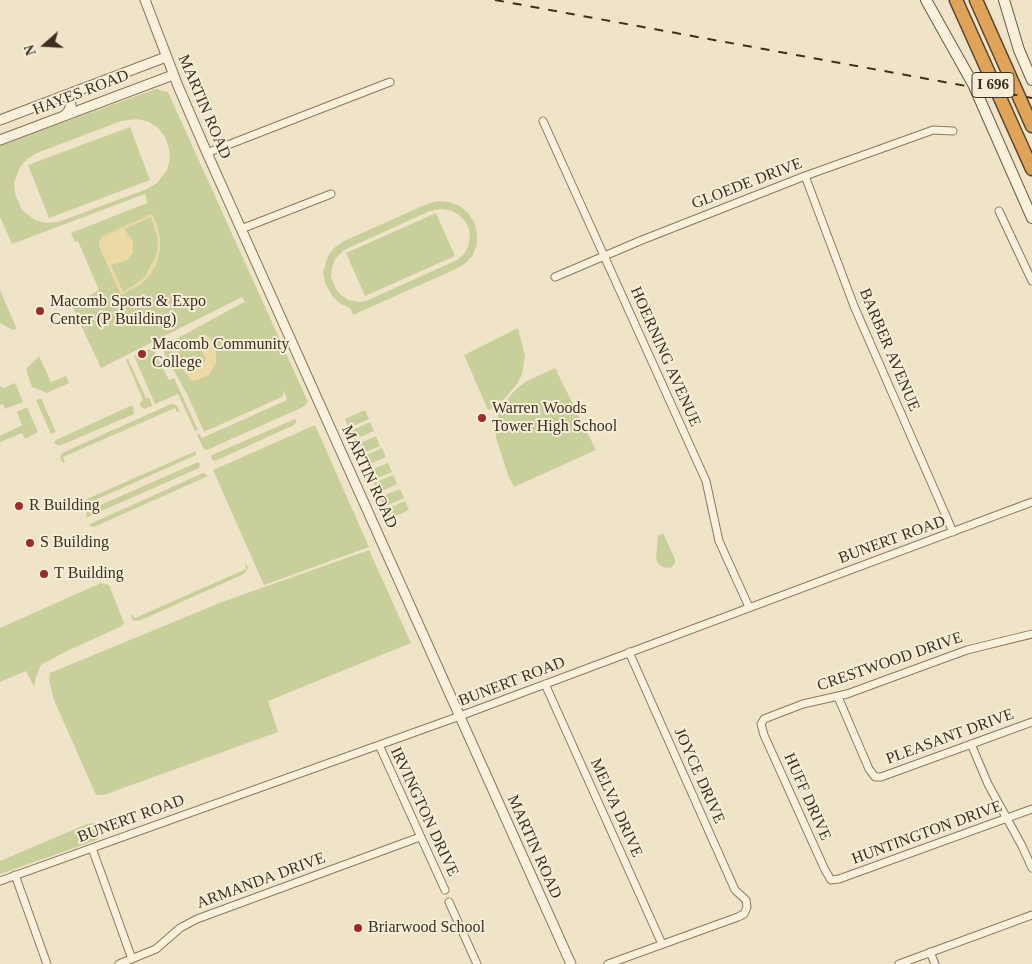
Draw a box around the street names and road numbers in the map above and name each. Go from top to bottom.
street label: MARTIN ROAD [173,52,235,162]
street label: HAYES ROAD [30,66,132,120]
road number: I 696 [972,72,1014,98]
street label: GLOEDE DRIVE [689,154,805,214]
street label: HOERNING AVENUE [625,284,705,430]
street label: BARBER AVENUE [854,286,924,414]
street label: MARTIN ROAD [337,422,401,532]
street label: BUNERT ROAD [836,512,948,568]
street label: CRESTWOOD DRIVE [815,628,965,696]
street label: BUNERT ROAD [456,653,568,711]
street label: PLEASANT DRIVE [883,705,1017,769]
street label: JOYCE DRIVE [669,725,729,827]
street label: IRVINGTON DRIVE [386,744,462,880]
street label: HUFF DRIVE [779,750,835,844]
street label: MELVA DRIVE [586,756,646,860]
street label: BUNERT ROAD [75,791,187,847]
street label: MARTIN ROAD [503,792,565,902]
street label: HUNTINGTON DRIVE [849,797,1005,869]
street label: ARMANDA DRIVE [194,849,328,913]

